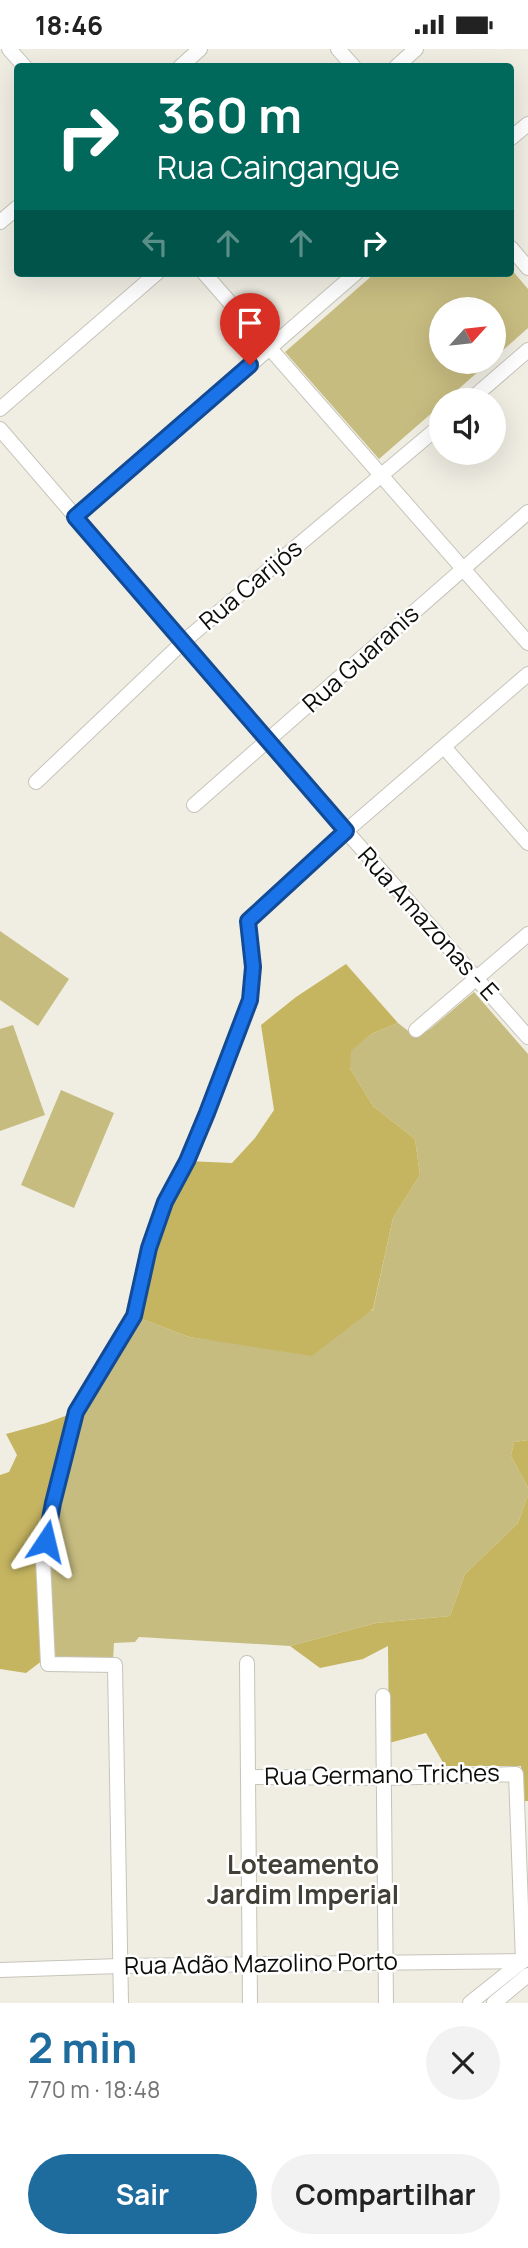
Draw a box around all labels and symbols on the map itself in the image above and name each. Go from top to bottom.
pin [220,293,280,365]
north arrow [429,297,506,375]
street label: Rua Carijós [192,531,309,637]
street label: Rua Guaranis [295,597,425,719]
street label: Rua Amazonas - E [351,839,507,1007]
position arrow [9,1504,83,1578]
street label: Rua Germano Triches [264,1755,500,1792]
district label: Loteamento Jardim Imperial [207,1846,399,1912]
street label: Rua Adão Mazolino Porto [124,1944,398,1981]

